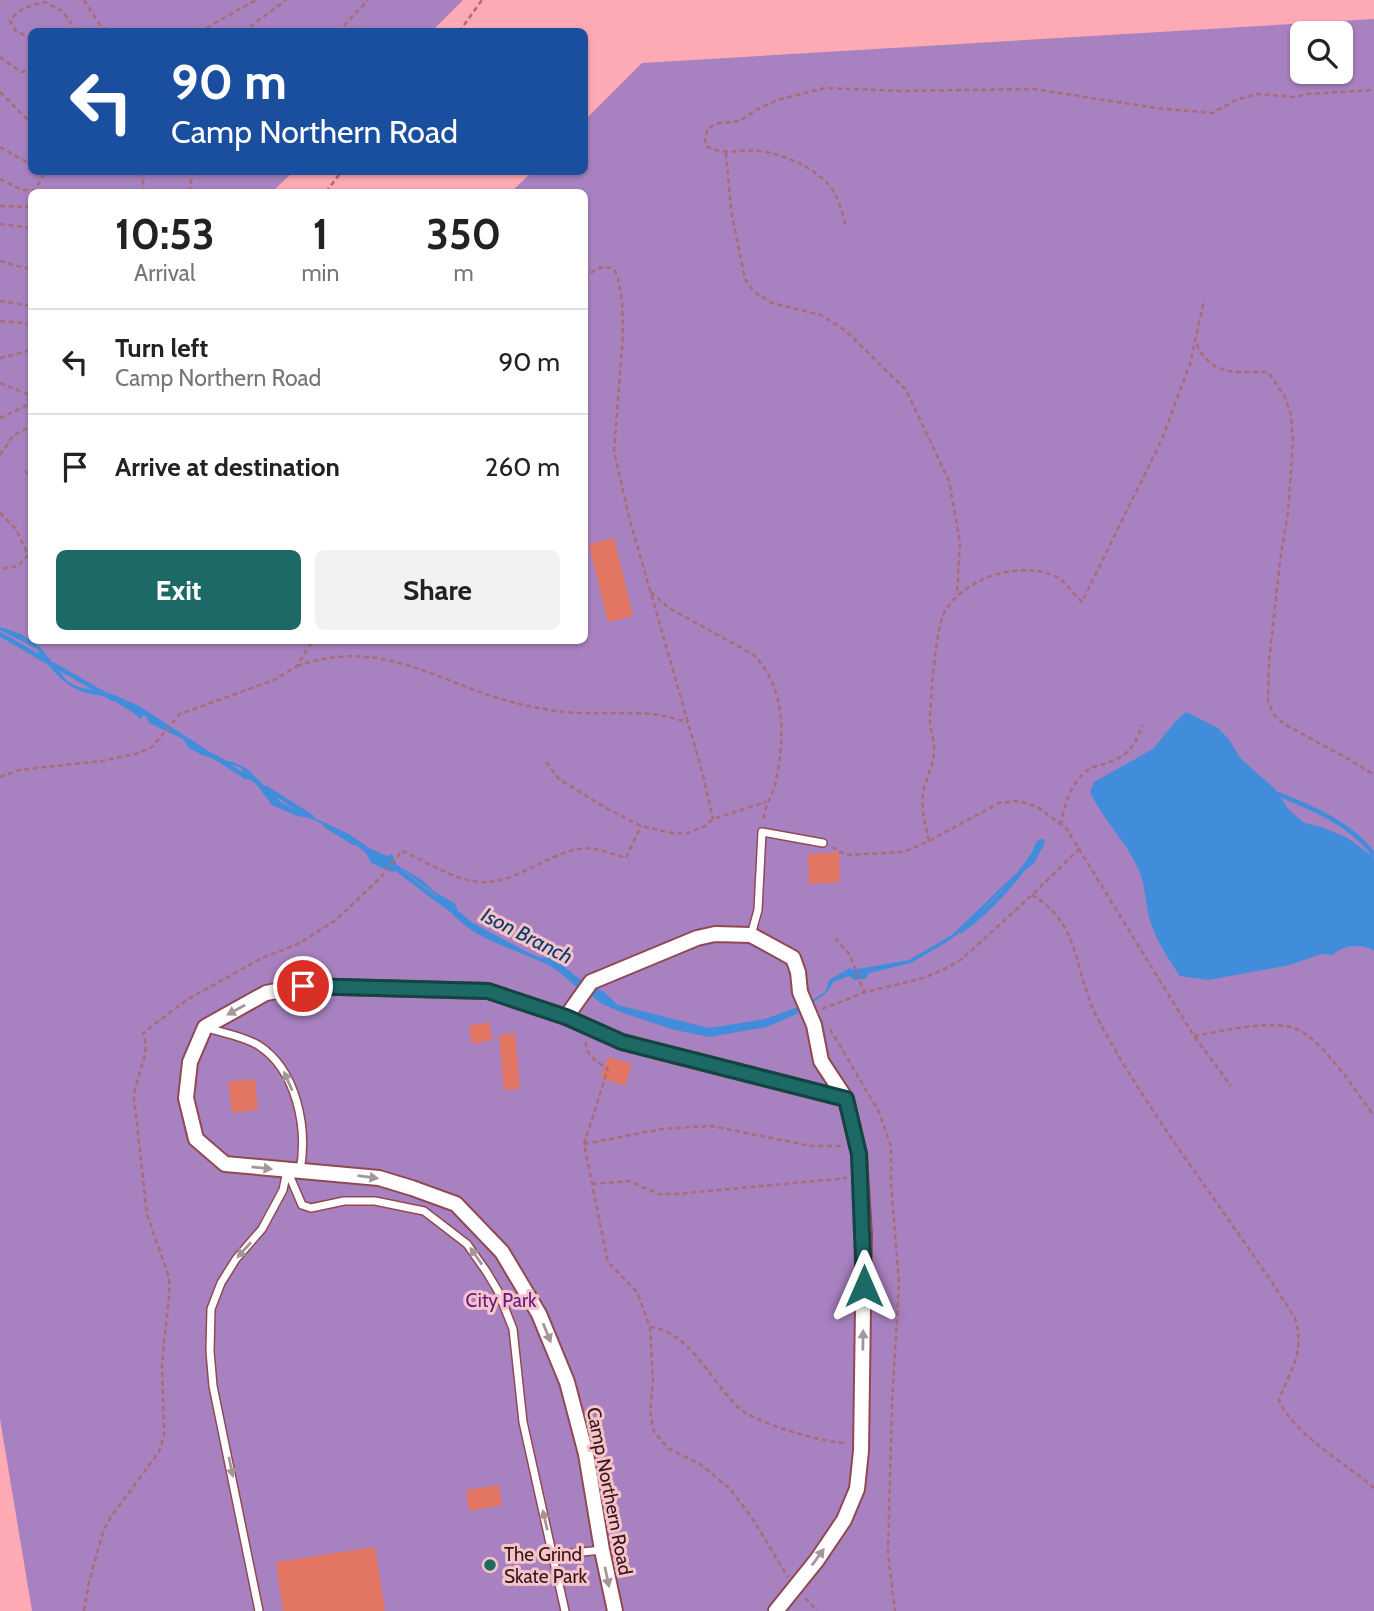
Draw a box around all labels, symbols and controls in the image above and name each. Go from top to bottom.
map controls [1290,21,1353,84]
button: search [1290,21,1353,84]
text: 90 m [171,52,287,111]
icon: left [56,56,147,147]
text: Camp Northern Road [171,112,458,151]
text: 10:53 [115,208,215,260]
text: 1 [313,208,328,260]
text: 350 [426,208,501,260]
text: Arrival [134,259,195,287]
text: min [301,259,339,287]
text: m [454,259,474,287]
text: Turn left [115,332,208,364]
icon: left [56,343,94,381]
text: 90 m [498,346,560,378]
text: Camp Northern Road [115,364,321,392]
icon: arrive [56,448,94,486]
text: Arrive at destination [115,451,340,483]
text: 260 m [485,451,560,483]
button: Exit [56,550,301,630]
button: Share [315,550,560,630]
water label: Ison Branch [478,902,577,969]
pin [273,956,333,1016]
icon: arrive [284,967,322,1005]
one-way arrow [226,1004,246,1016]
one-way arrow [282,1071,293,1092]
one-way arrow [251,1163,273,1174]
one-way arrow [357,1172,379,1183]
one-way arrow [236,1242,252,1259]
one-way arrow [469,1247,483,1265]
position arrow [827,1249,901,1323]
park label: City Park [466,1289,537,1312]
one-way arrow [541,1323,552,1344]
one-way arrow [857,1329,869,1351]
street label: Camp Northern Road [582,1405,637,1577]
one-way arrow [226,1456,237,1478]
one-way arrow [540,1509,551,1531]
place label: The Grind Skate Park [504,1543,587,1588]
one-way arrow [811,1548,825,1566]
marker: The Grind Skate Park [482,1557,498,1573]
one-way arrow [602,1566,613,1588]

